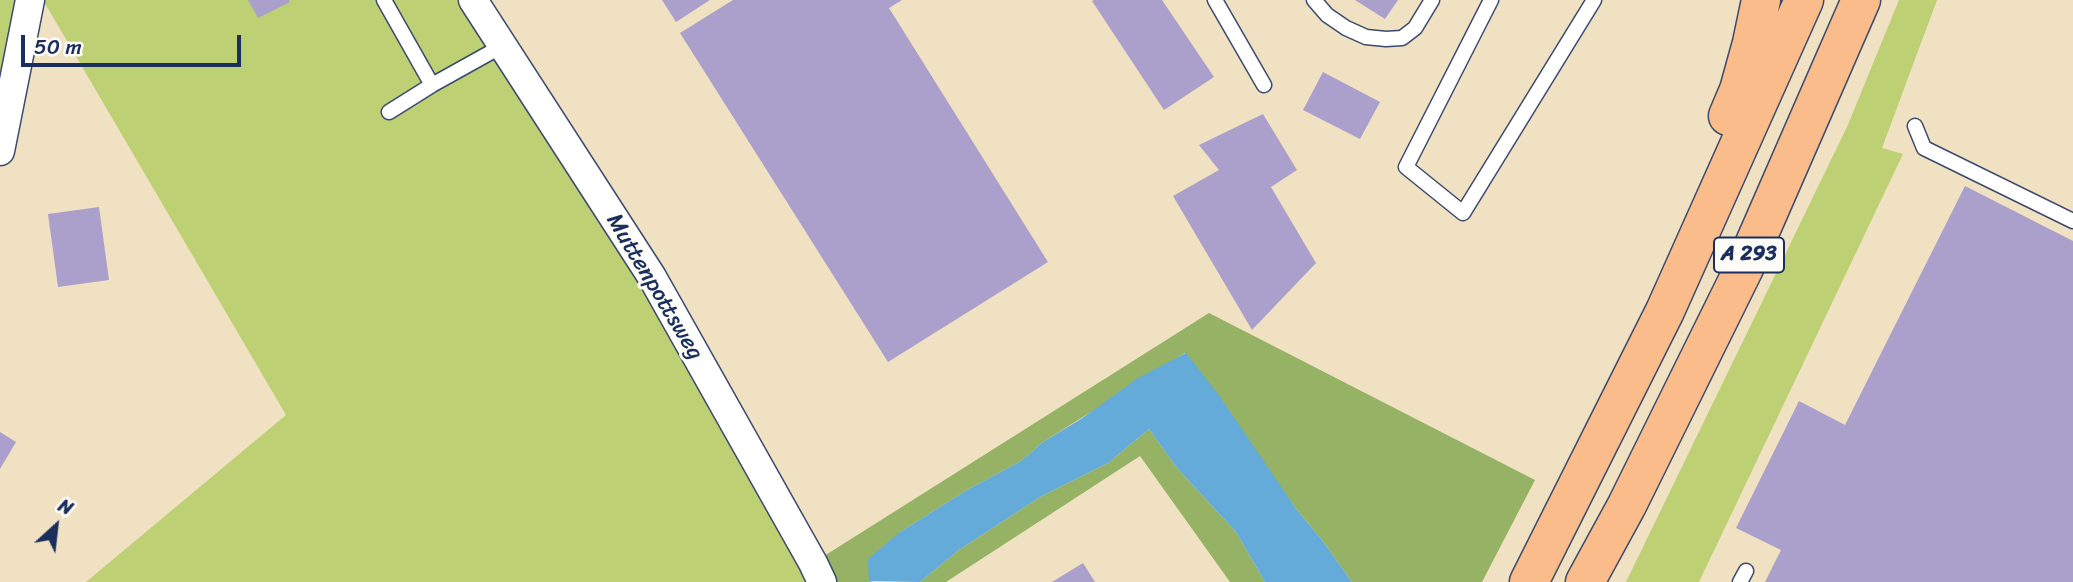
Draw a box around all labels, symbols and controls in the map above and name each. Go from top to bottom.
scale bar [24,21,245,65]
text: 50 m [34,28,82,66]
street label: Muttenpottsweg [600,209,708,365]
road number: A 293 [1714,238,1784,272]
text: N [52,489,79,525]
north arrow [21,491,91,561]

